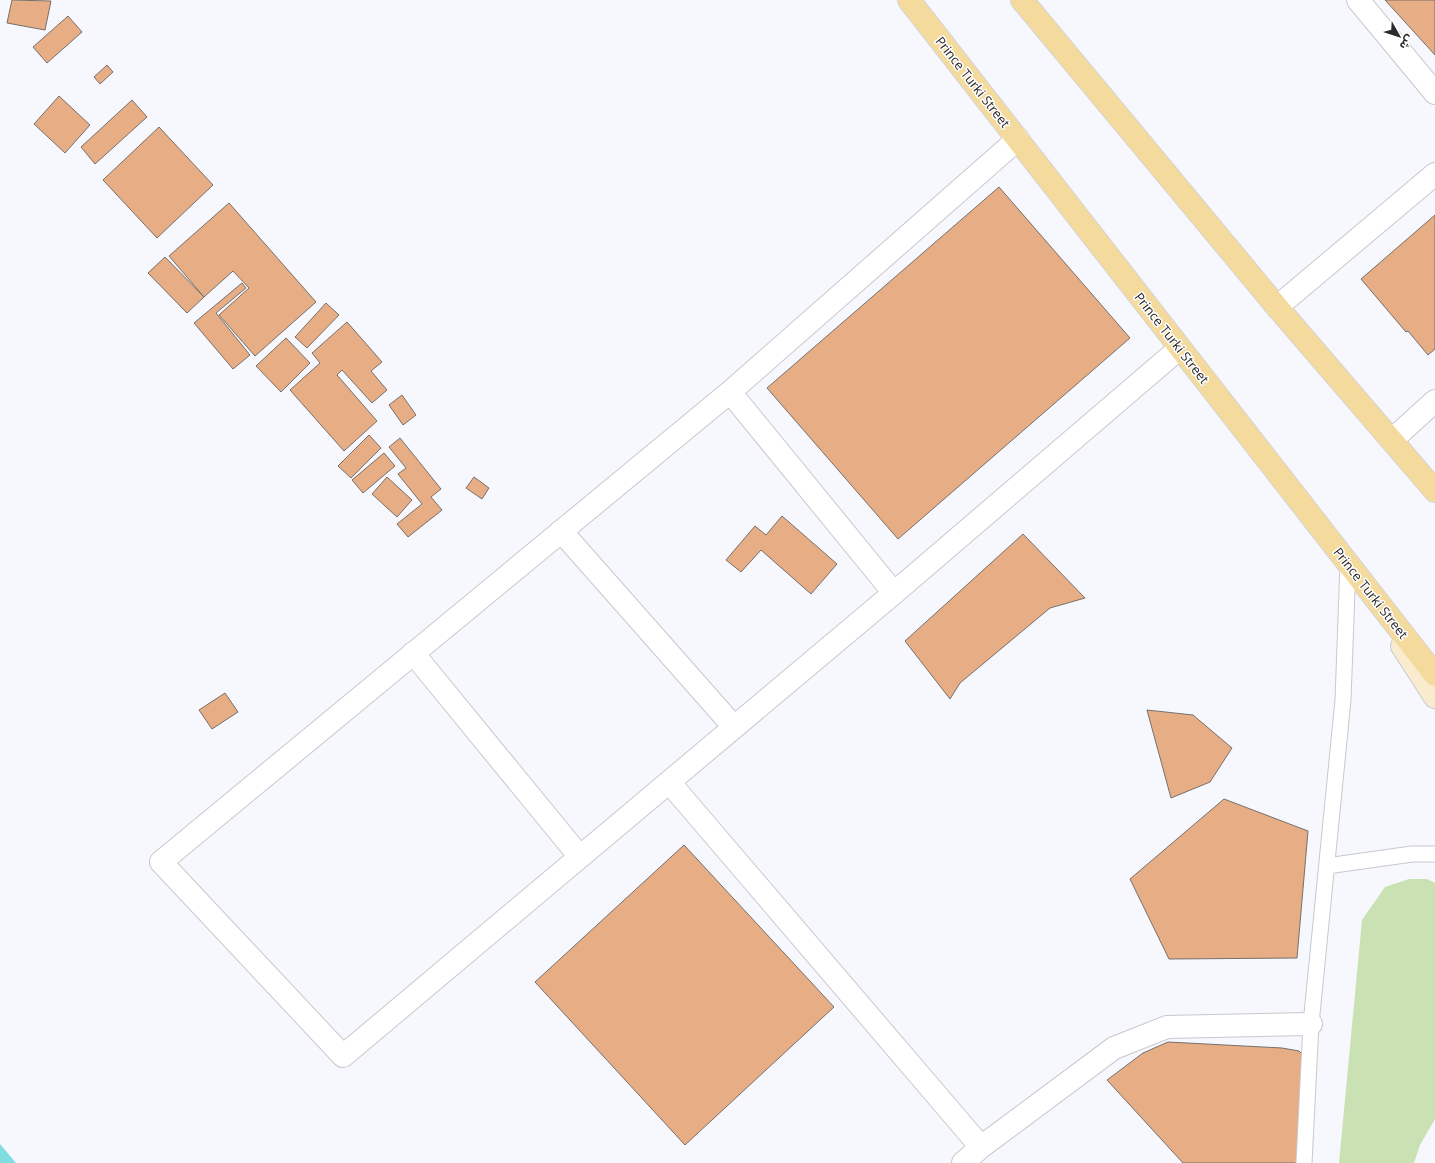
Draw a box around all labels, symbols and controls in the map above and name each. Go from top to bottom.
north arrow [1379,16,1419,56]
text: ش [1397,32,1418,53]
street label: Prince Turki Street [932,33,1015,132]
street label: Prince Turki Street [1131,289,1214,388]
street label: Prince Turki Street [1330,544,1413,643]

